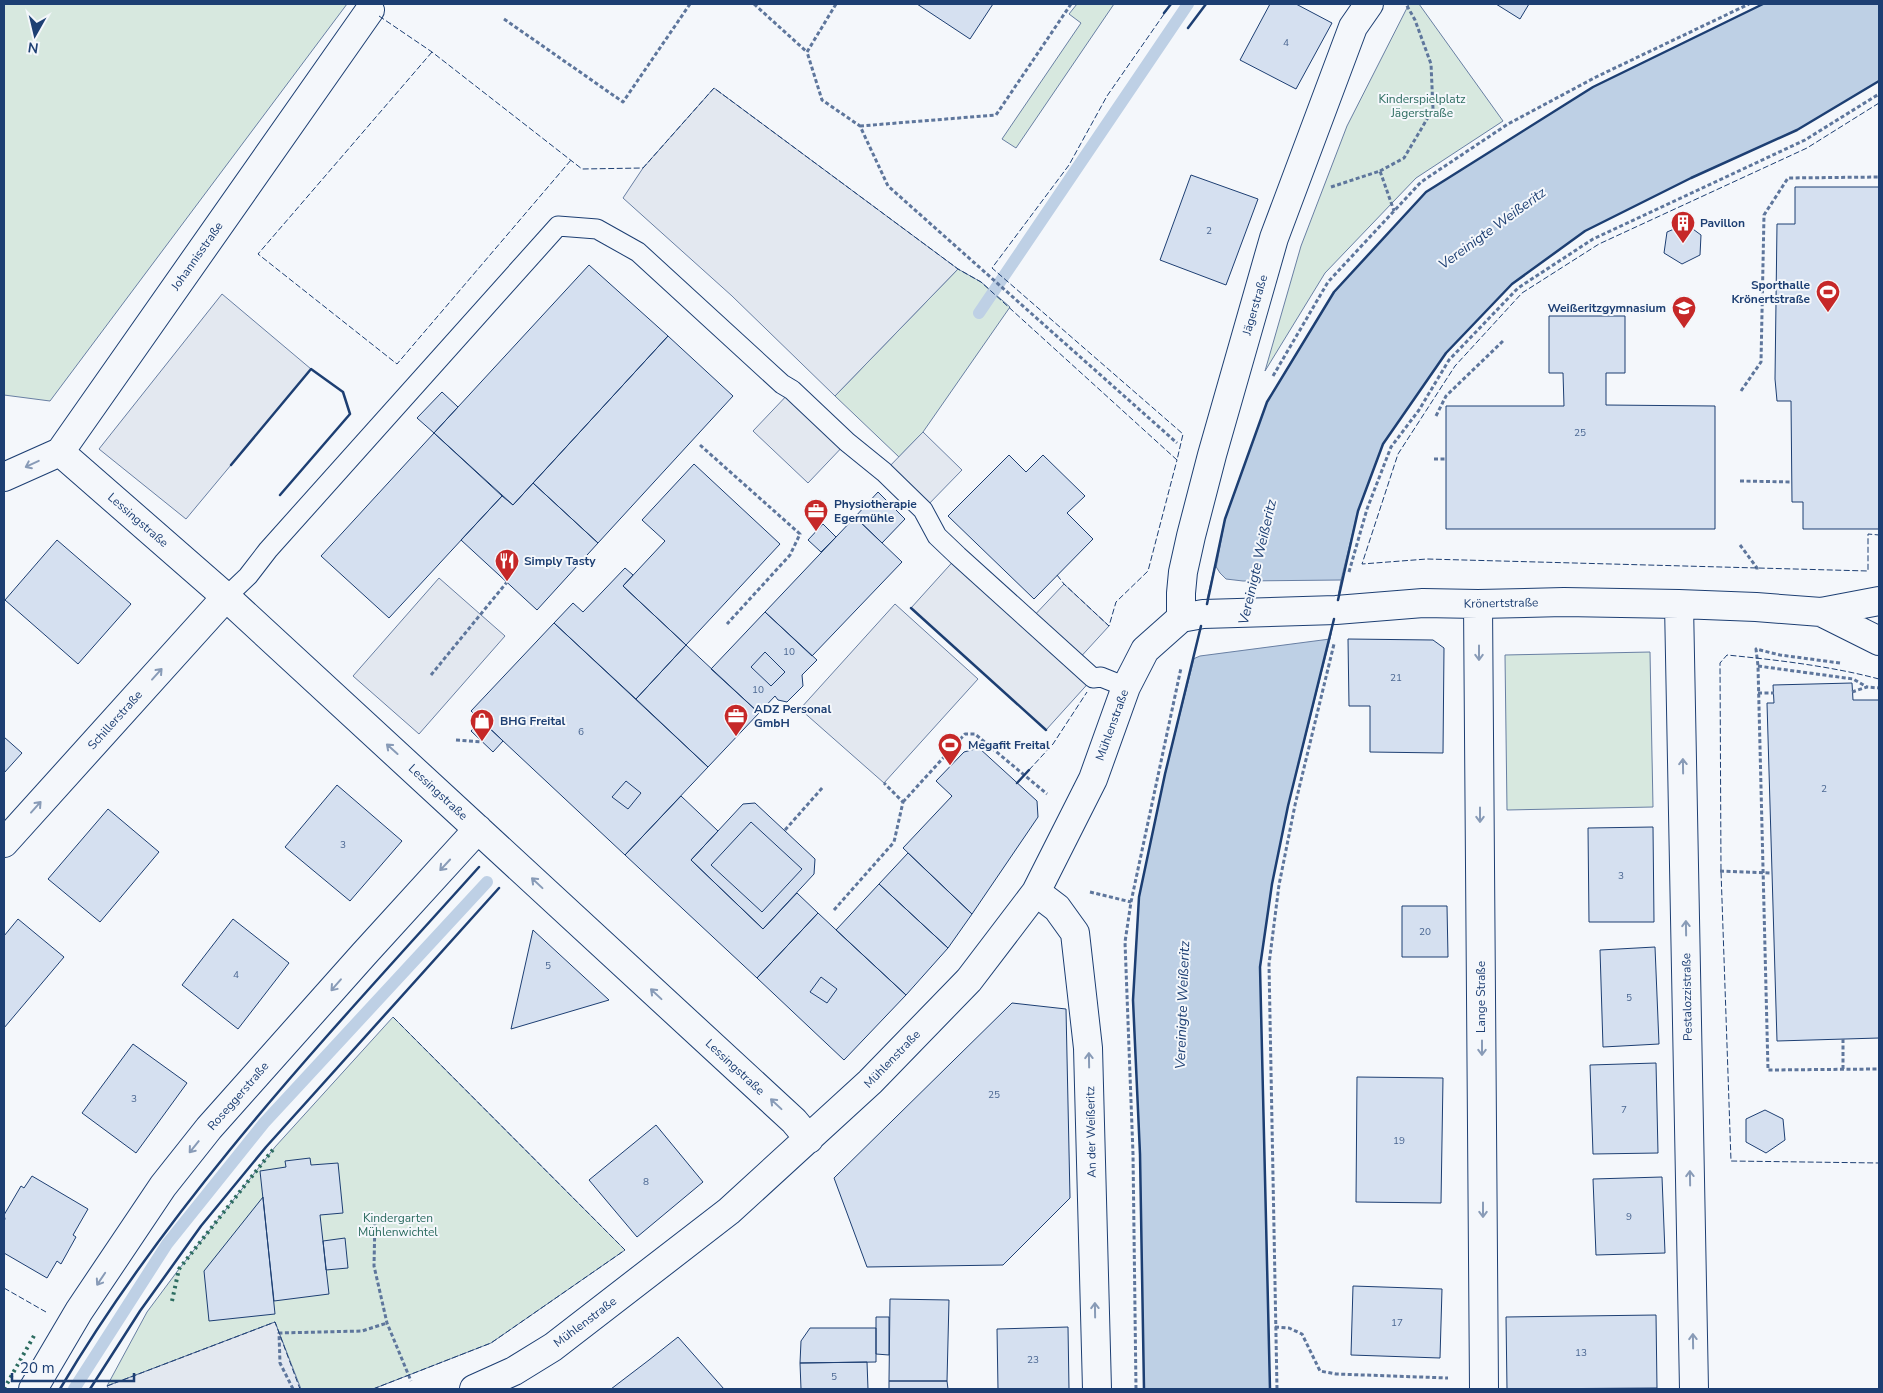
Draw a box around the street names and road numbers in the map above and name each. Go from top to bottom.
street label: Johannisstraße [167,219,227,294]
street label: Jägerstraße [1238,273,1271,338]
street label: Lessingstraße [104,489,172,551]
street label: Krönertstraße [1464,594,1538,612]
street label: Schillerstraße [84,687,146,753]
street label: Mühlenstraße [1092,687,1132,763]
street label: Lessingstraße [405,760,471,824]
street label: Pestalozzistraße [1678,953,1696,1041]
street label: Lange Straße [1473,961,1489,1033]
street label: Mühlenstraße [860,1027,924,1091]
street label: Lessingstraße [702,1035,768,1099]
street label: Roseggerstraße [204,1058,272,1134]
street label: An der Weißeritz [1082,1086,1100,1178]
street label: Mühlenstraße [550,1293,620,1351]

